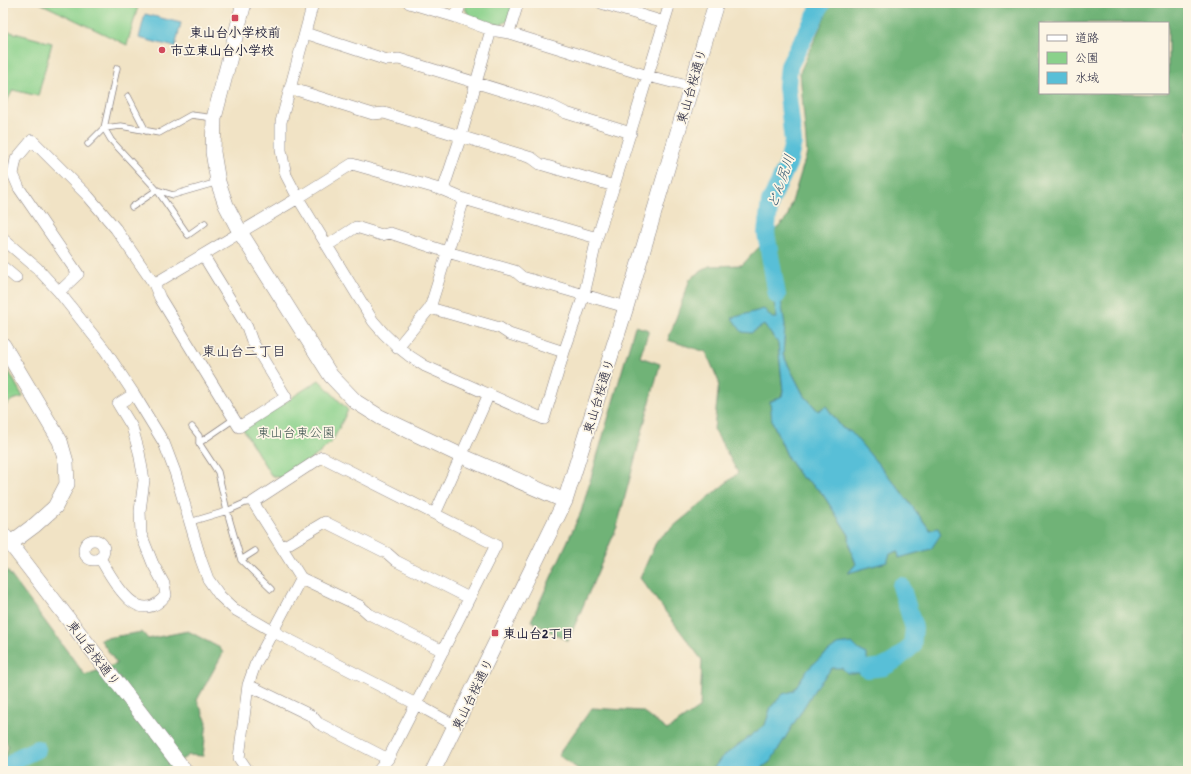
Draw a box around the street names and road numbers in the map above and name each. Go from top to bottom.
street label: 東山台桜通り [672,46,710,126]
street label: 東山台桜通り [578,356,618,436]
street label: 東山台桜通り [63,616,125,690]
street label: 東山台桜通り [447,655,497,733]

